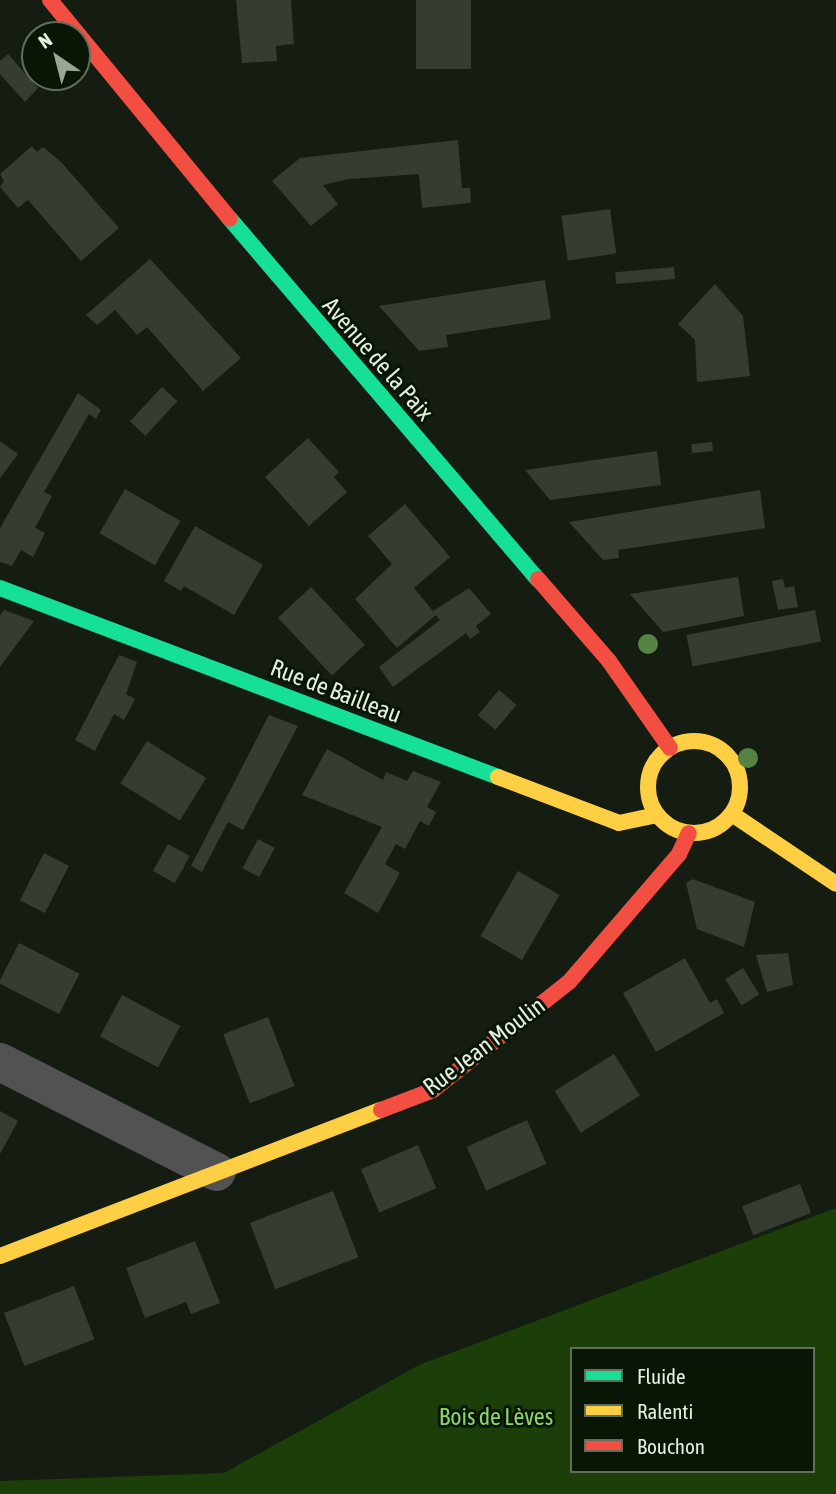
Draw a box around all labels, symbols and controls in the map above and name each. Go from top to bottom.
north arrow [21,21,91,91]
text: N [34,28,56,53]
street label: Avenue de la Paix [317,292,439,426]
street label: Rue de Bailleau [267,653,405,729]
street label: Rue Jean Moulin [417,991,551,1101]
legend [570,1347,815,1473]
text: Fluide [637,1364,686,1388]
text: Ralenti [637,1399,693,1423]
park label: Bois de Lèves [439,1403,553,1431]
text: Bouchon [637,1434,705,1458]

